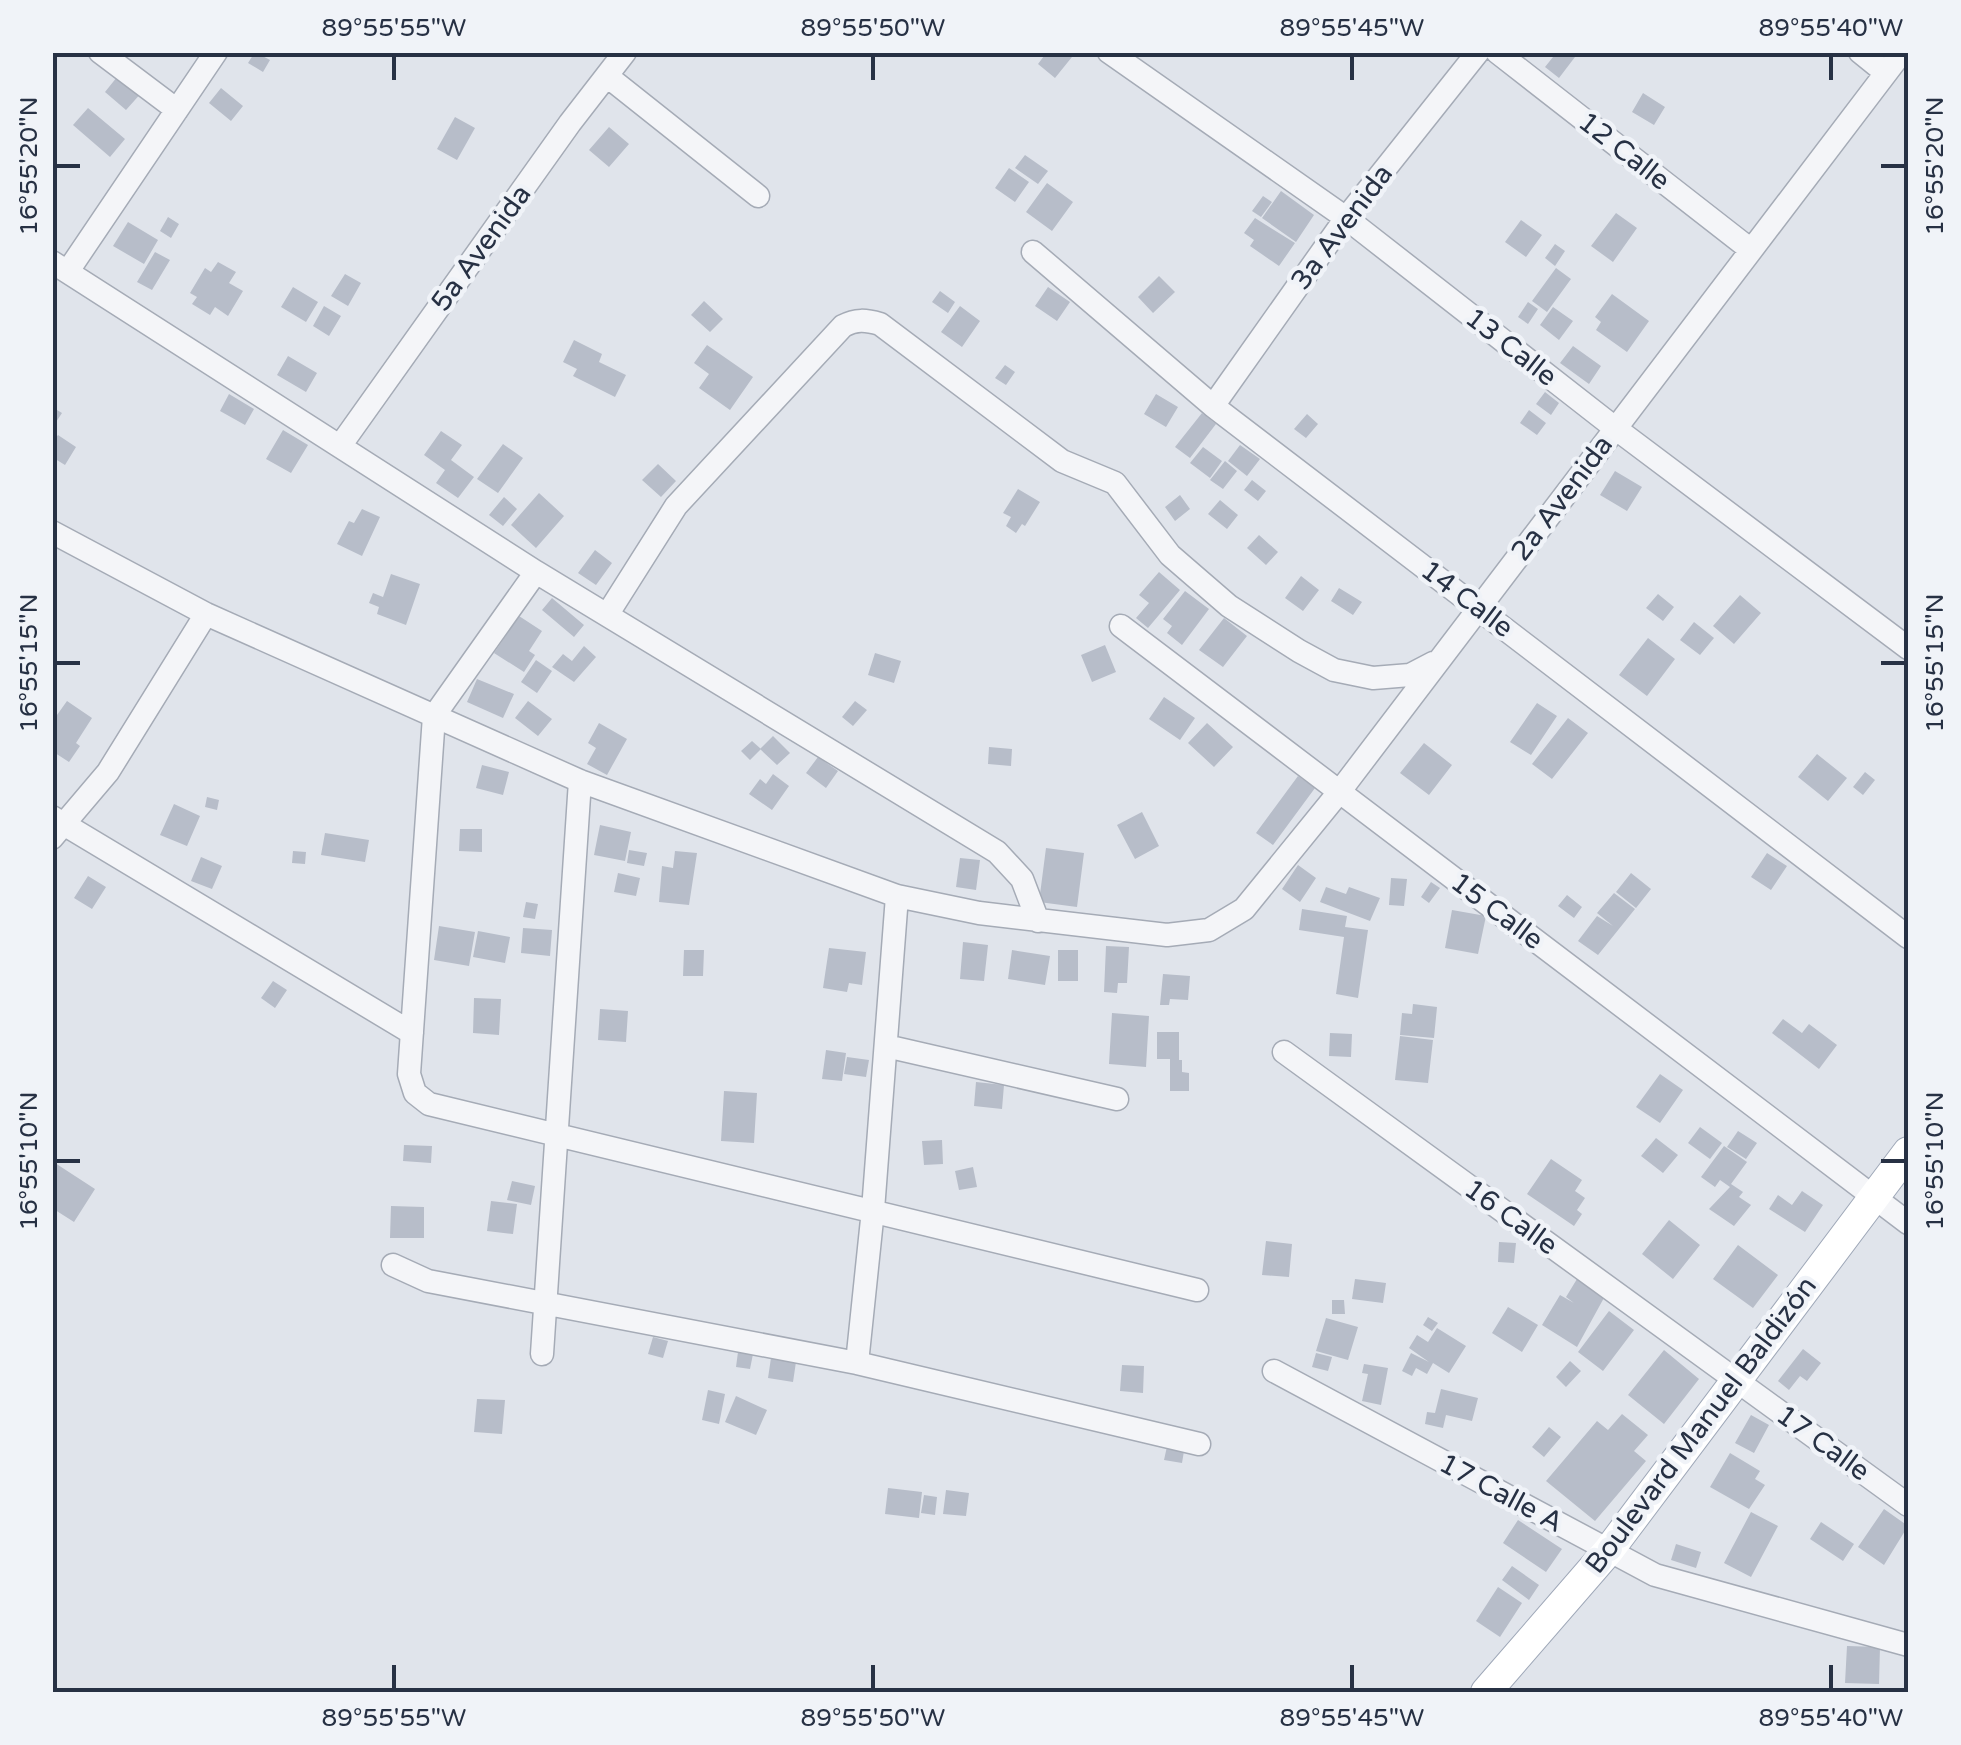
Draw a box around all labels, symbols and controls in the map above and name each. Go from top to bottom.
text: 89°55'55"W [322,13,466,43]
text: 89°55'50"W [801,13,945,43]
text: 89°55'45"W [1280,13,1424,43]
text: 89°55'40"W [1759,13,1903,43]
text: 16°55'20"N [14,96,44,236]
text: 16°55'20"N [1920,96,1950,236]
street label: 12 Calle [1571,105,1677,197]
street label: 3a Avenida [1284,158,1400,296]
street label: 5a Avenida [424,178,538,318]
street label: 13 Calle [1458,301,1564,393]
street label: 2a Avenida [1504,429,1620,567]
street label: 14 Calle [1414,553,1520,645]
text: 16°55'15"N [14,593,44,733]
text: 16°55'15"N [1920,593,1950,733]
street label: 15 Calle [1444,865,1550,957]
text: 16°55'10"N [14,1091,44,1231]
text: 16°55'10"N [1920,1091,1950,1231]
street label: 16 Calle [1458,1172,1564,1262]
street label: Boulevard Manuel Baldizón [1578,1270,1824,1580]
street label: 17 Calle [1770,1398,1876,1488]
street label: 17 Calle A [1433,1446,1569,1540]
text: 89°55'55"W [322,1703,466,1733]
text: 89°55'50"W [801,1703,945,1733]
text: 89°55'45"W [1280,1703,1424,1733]
text: 89°55'40"W [1759,1703,1903,1733]

